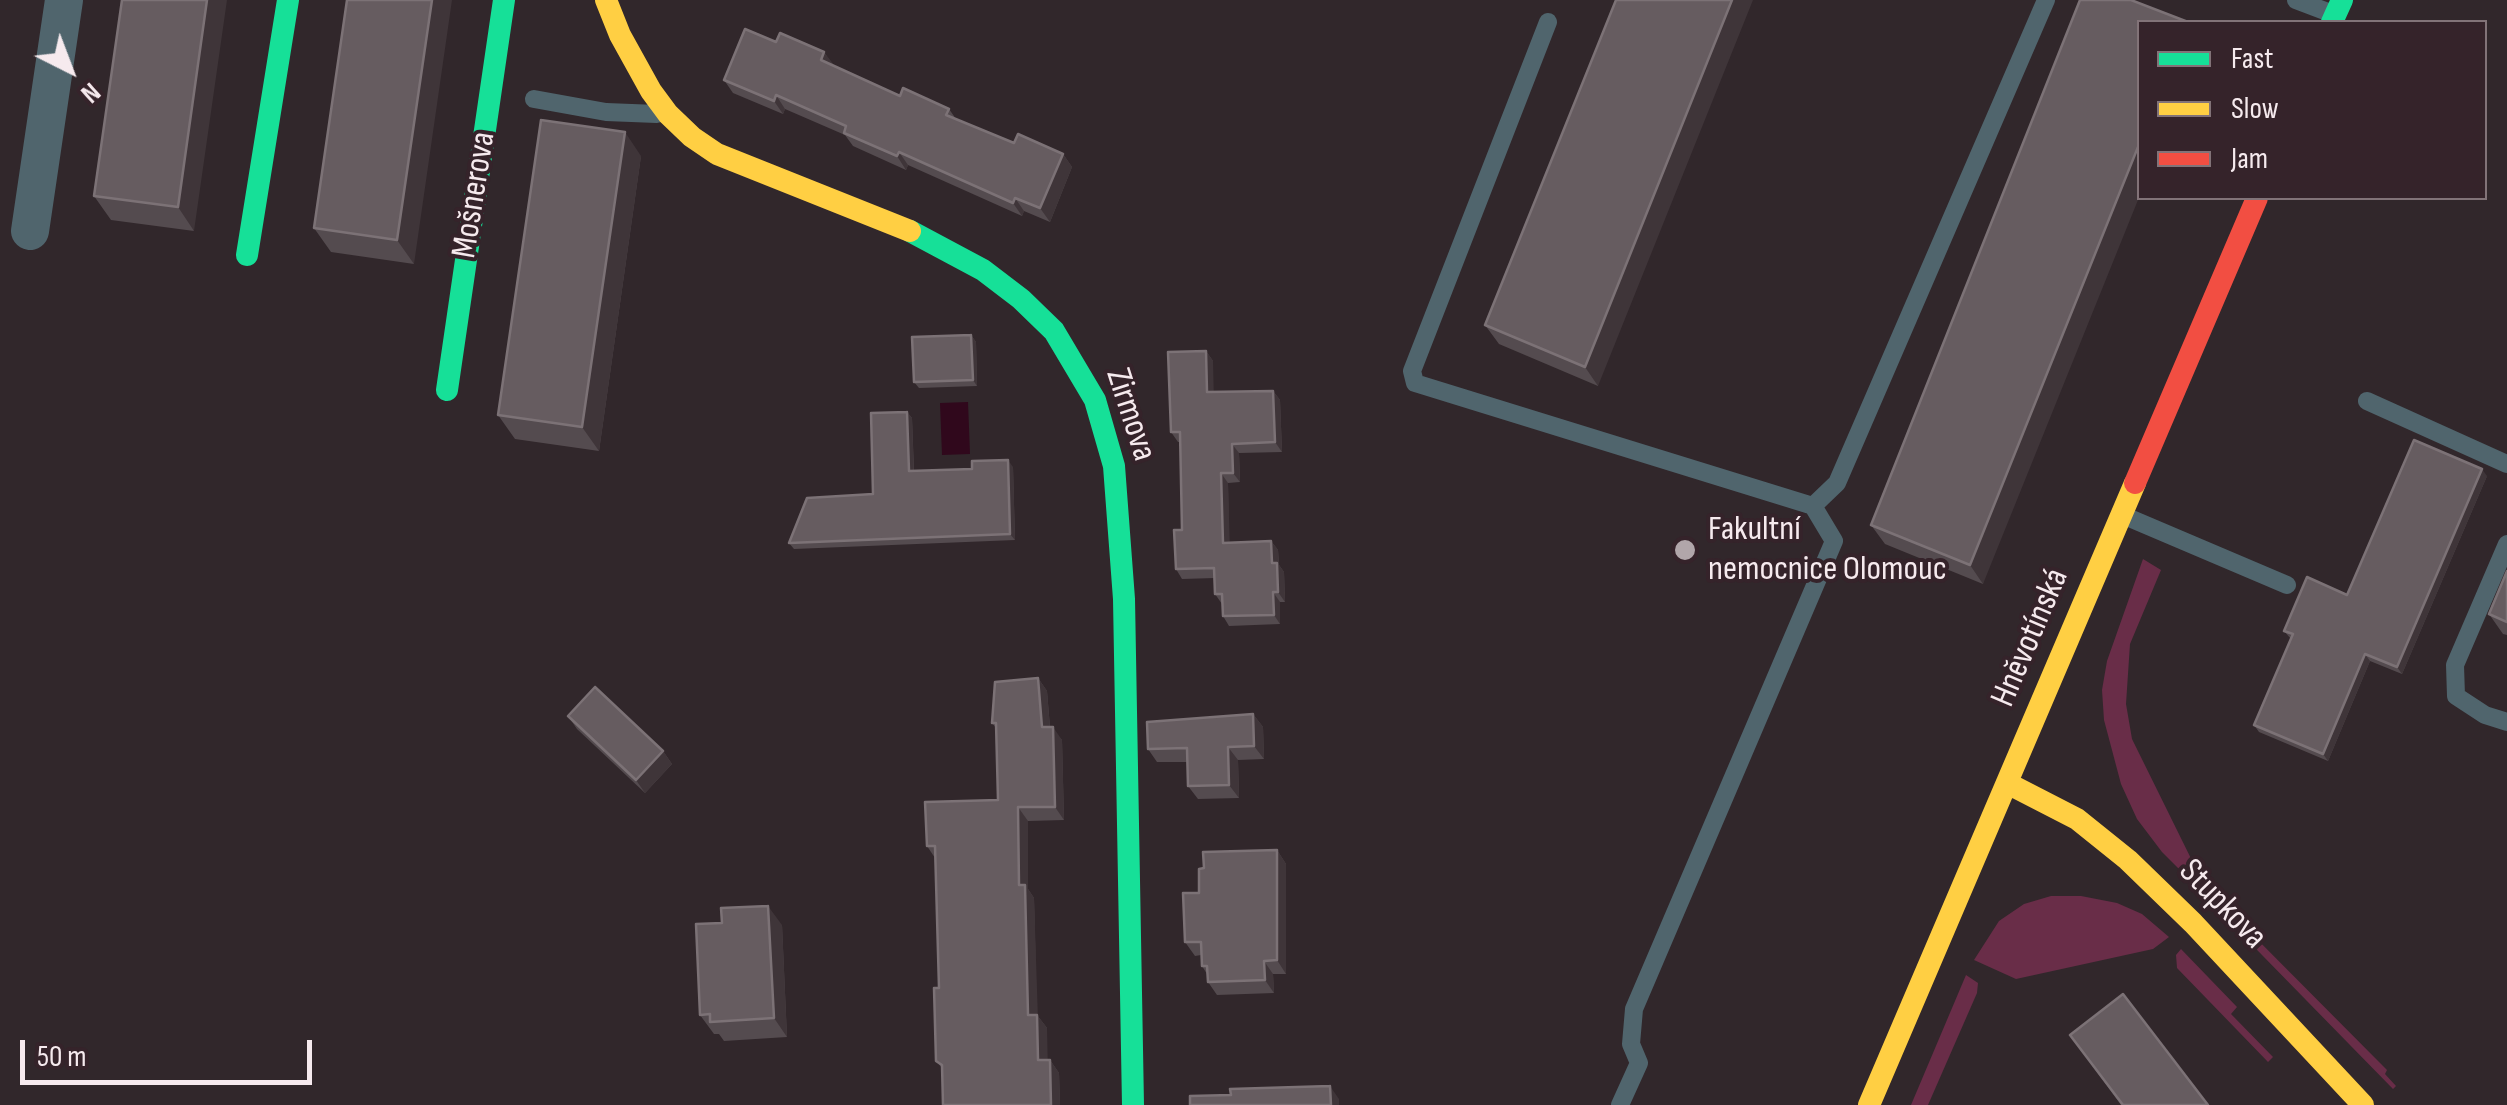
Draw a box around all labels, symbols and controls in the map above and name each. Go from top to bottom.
north arrow [20,20,120,120]
legend [2137,20,2487,200]
text: Fast [2231,41,2273,77]
text: N [74,75,107,110]
text: Slow [2231,91,2279,127]
street label: Mošnerova [444,129,506,261]
text: Jam [2231,141,2268,177]
street label: Zirmova [1095,364,1165,466]
place label: Fakultní nemocnice Olomouc [1708,509,1947,591]
marker: Fakultní nemocnice Olomouc [1672,537,1698,563]
street label: Hněvotínská [1983,563,2079,713]
street label: Stupkova [2169,851,2275,959]
scale bar [25,1020,318,1082]
text: 50 m [37,1039,86,1075]

